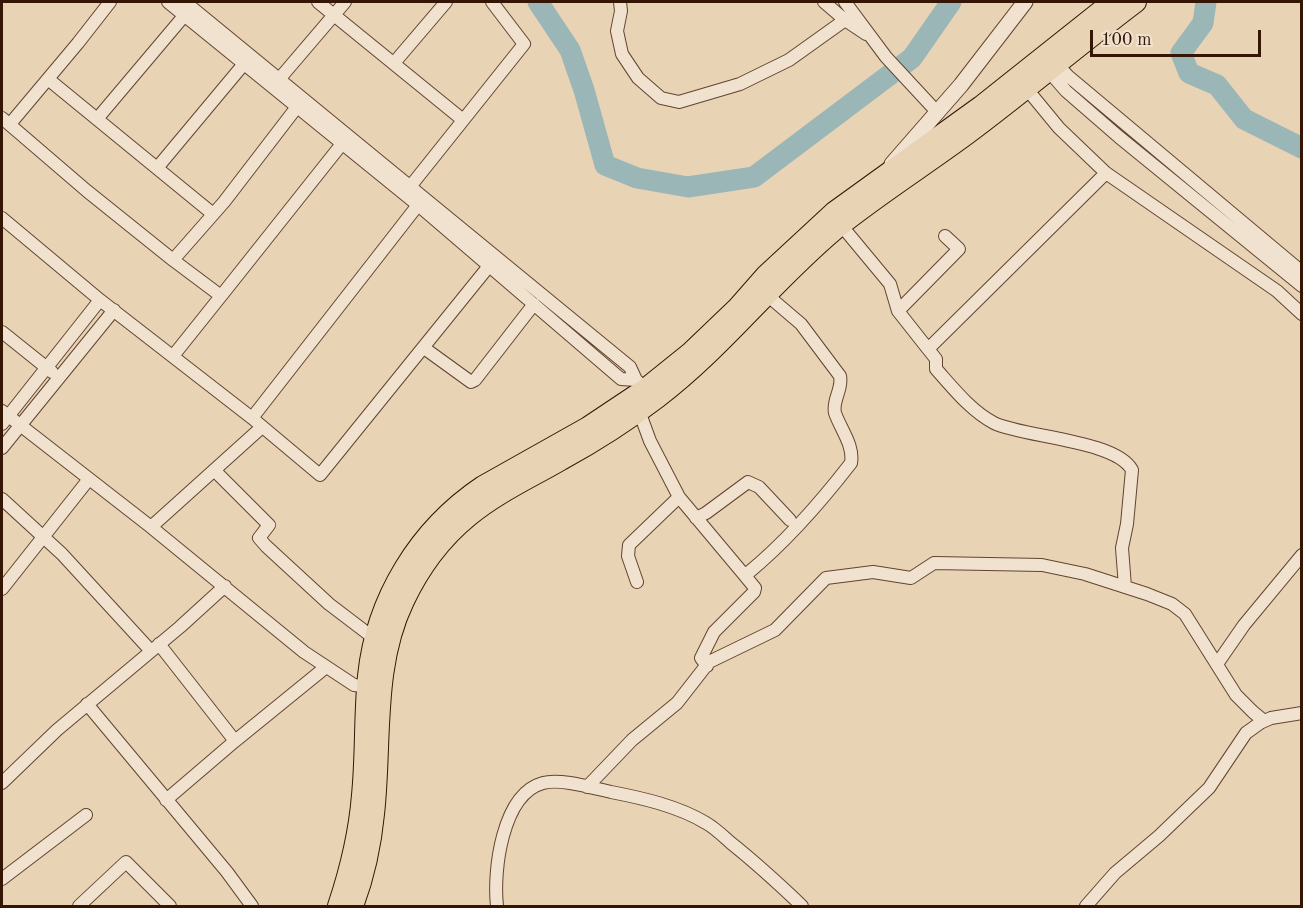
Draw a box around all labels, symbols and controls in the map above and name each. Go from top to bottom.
scale bar [1093,18,1264,56]
text: 100 m [1101,31,1152,49]

